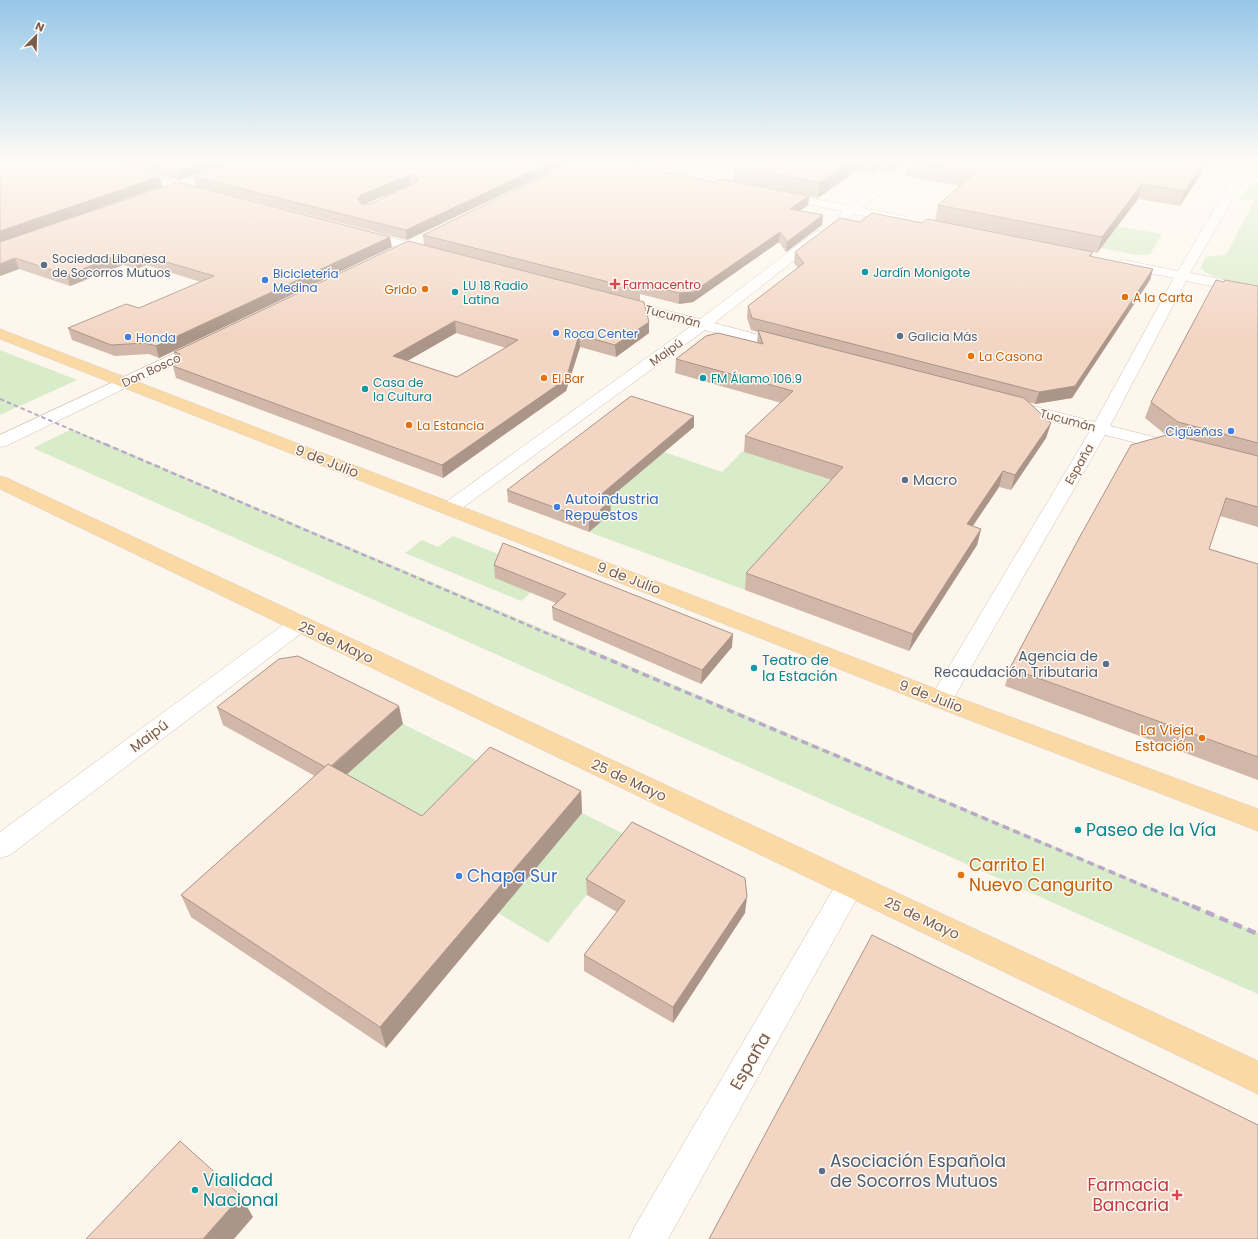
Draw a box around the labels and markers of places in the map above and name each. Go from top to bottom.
place label: Sociedad Libanesa de Socorros Mutuos [52,250,171,281]
marker: Sociedad Libanesa de Socorros Mutuos [39,260,49,270]
place label: Jardín Monigote [873,264,970,281]
place label: Bicicletería Medina [273,265,339,296]
marker: Jardín Monigote [860,267,870,277]
marker: Bicicletería Medina [260,275,270,285]
place label: Farmacentro [623,276,701,293]
place label: LU 18 Radio Latina [463,277,529,308]
marker: Farmacentro [610,279,620,289]
place label: Grido [384,281,417,298]
marker: Grido [420,284,430,294]
marker: LU 18 Radio Latina [450,287,460,297]
place label: A la Carta [1133,289,1193,306]
marker: A la Carta [1120,292,1130,302]
place label: Roca Center [564,325,639,342]
marker: Roca Center [551,328,561,338]
place label: Galicia Más [908,328,978,345]
place label: Honda [136,329,176,346]
marker: Galicia Más [895,331,905,341]
marker: Honda [123,332,133,342]
place label: La Casona [979,348,1043,365]
marker: La Casona [966,351,976,361]
place label: El Bar [552,370,585,387]
place label: FM Álamo 106.9 [711,370,802,387]
marker: El Bar [539,373,549,383]
marker: FM Álamo 106.9 [698,373,708,383]
place label: Casa de la Cultura [373,374,432,405]
marker: Casa de la Cultura [360,384,370,394]
place label: La Estancia [417,417,484,434]
marker: La Estancia [404,420,414,430]
place label: Cigüeñas [1165,423,1223,440]
marker: Cigüeñas [1226,426,1236,436]
place label: Macro [913,470,957,490]
marker: Macro [900,475,910,485]
place label: Autoindustria Repuestos [565,489,659,525]
marker: Autoindustria Repuestos [552,502,562,512]
place label: Agencia de Recaudación Tributaria [934,646,1098,682]
place label: Teatro de la Estación [762,650,838,686]
marker: Agencia de Recaudación Tributaria [1101,659,1111,669]
marker: Teatro de la Estación [749,663,759,673]
place label: La Vieja Estación [1135,720,1194,756]
marker: La Vieja Estación [1197,733,1207,743]
place label: Paseo de la Vía [1086,818,1216,842]
marker: Paseo de la Vía [1073,825,1083,835]
place label: Carrito El Nuevo Cangurito [969,853,1113,897]
place label: Chapa Sur [467,864,557,888]
marker: Carrito El Nuevo Cangurito [956,870,966,880]
marker: Chapa Sur [454,871,464,881]
place label: Asociación Española de Socorros Mutuos [830,1149,1006,1193]
marker: Asociación Española de Socorros Mutuos [817,1166,827,1176]
place label: Vialidad Nacional [203,1168,278,1212]
place label: Farmacia Bancaria [1088,1173,1169,1217]
marker: Vialidad Nacional [190,1185,200,1195]
marker: Farmacia Bancaria [1172,1190,1182,1200]

